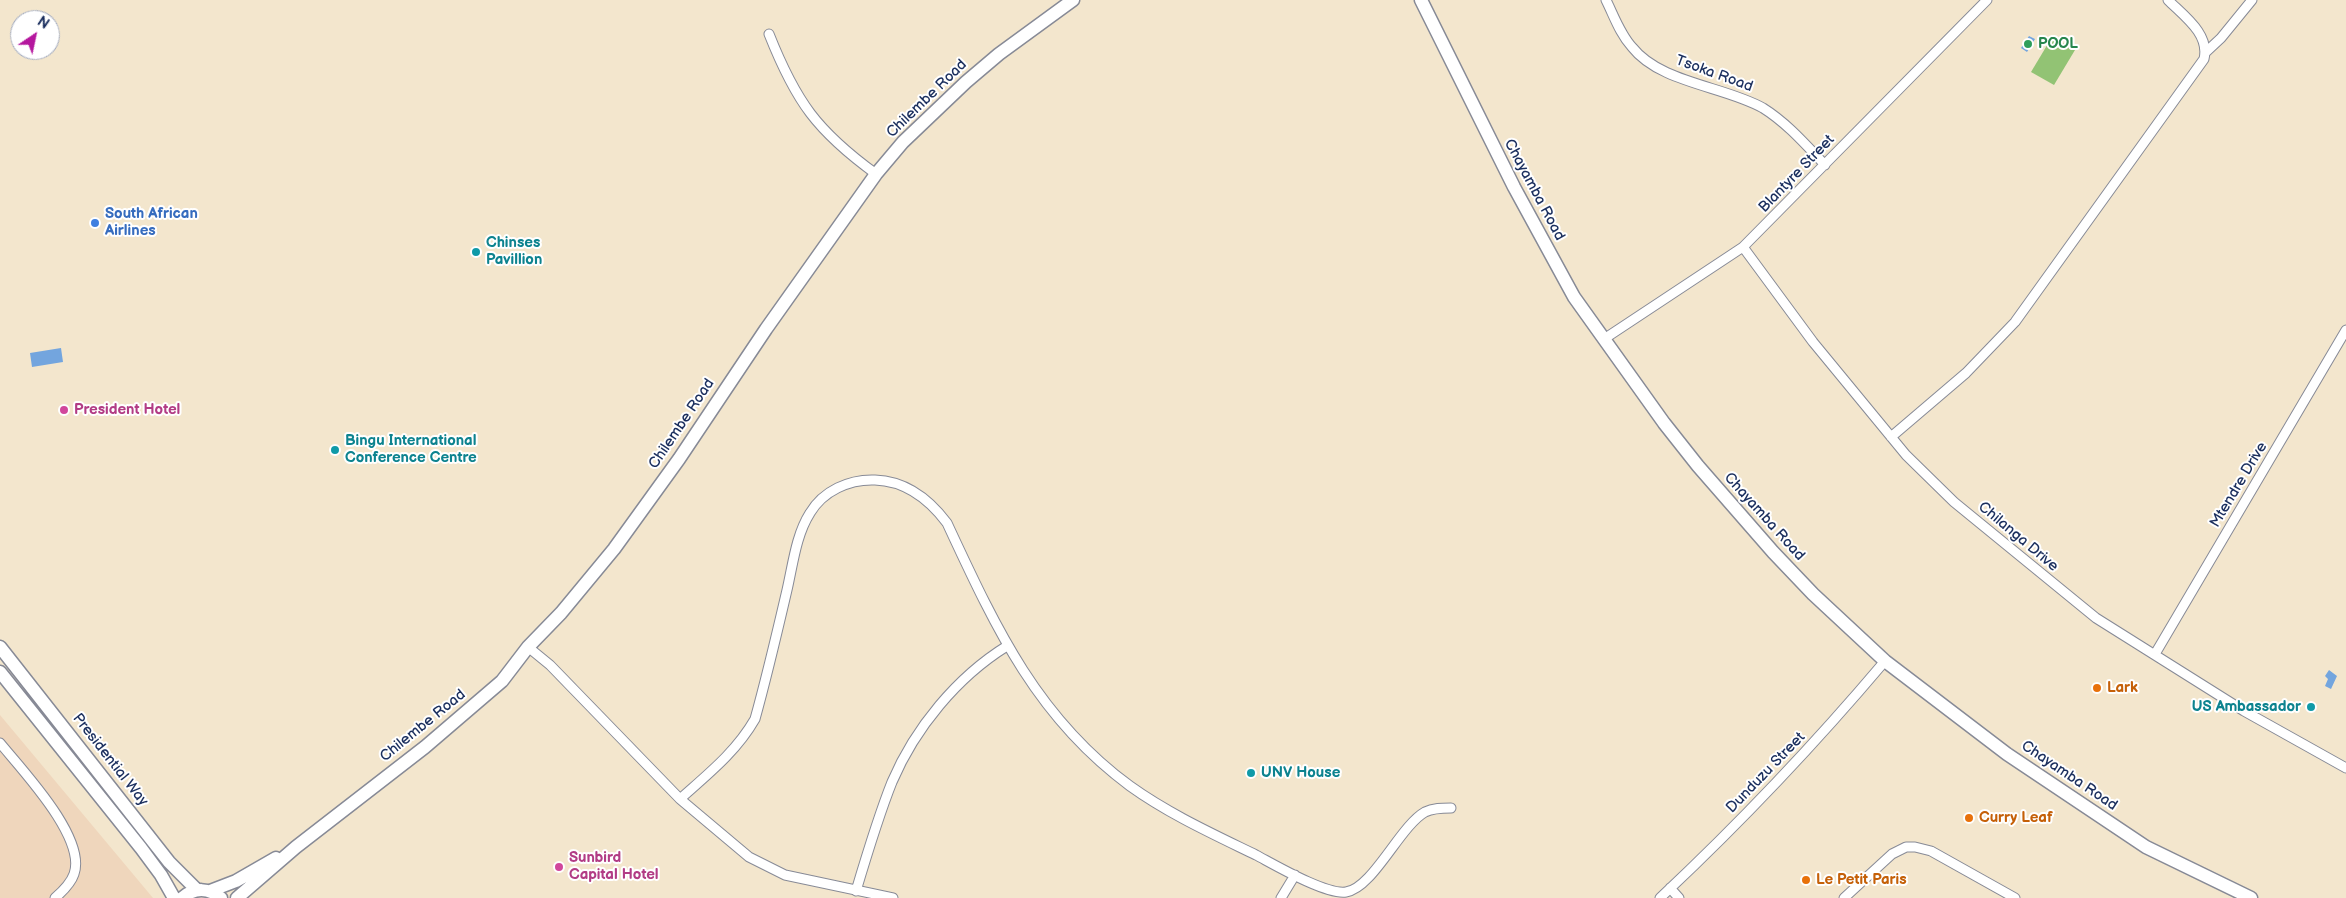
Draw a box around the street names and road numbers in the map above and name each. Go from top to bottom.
street label: Tsoka Road [1673,52,1755,96]
street label: Chilembe Road [883,56,971,142]
street label: Blantyre Street [1755,131,1839,217]
street label: Chayamba Road [1500,136,1568,244]
street label: Chilembe Road [645,376,719,472]
street label: Mtendre Drive [2206,439,2272,531]
street label: Chayamba Road [1720,469,1808,565]
street label: Chilanga Drive [1974,498,2062,576]
street label: Chilembe Road [377,686,469,766]
street label: Presidential Way [68,710,152,810]
street label: Dunduzu Street [1723,729,1809,817]
street label: Chayamba Road [2017,737,2121,815]

